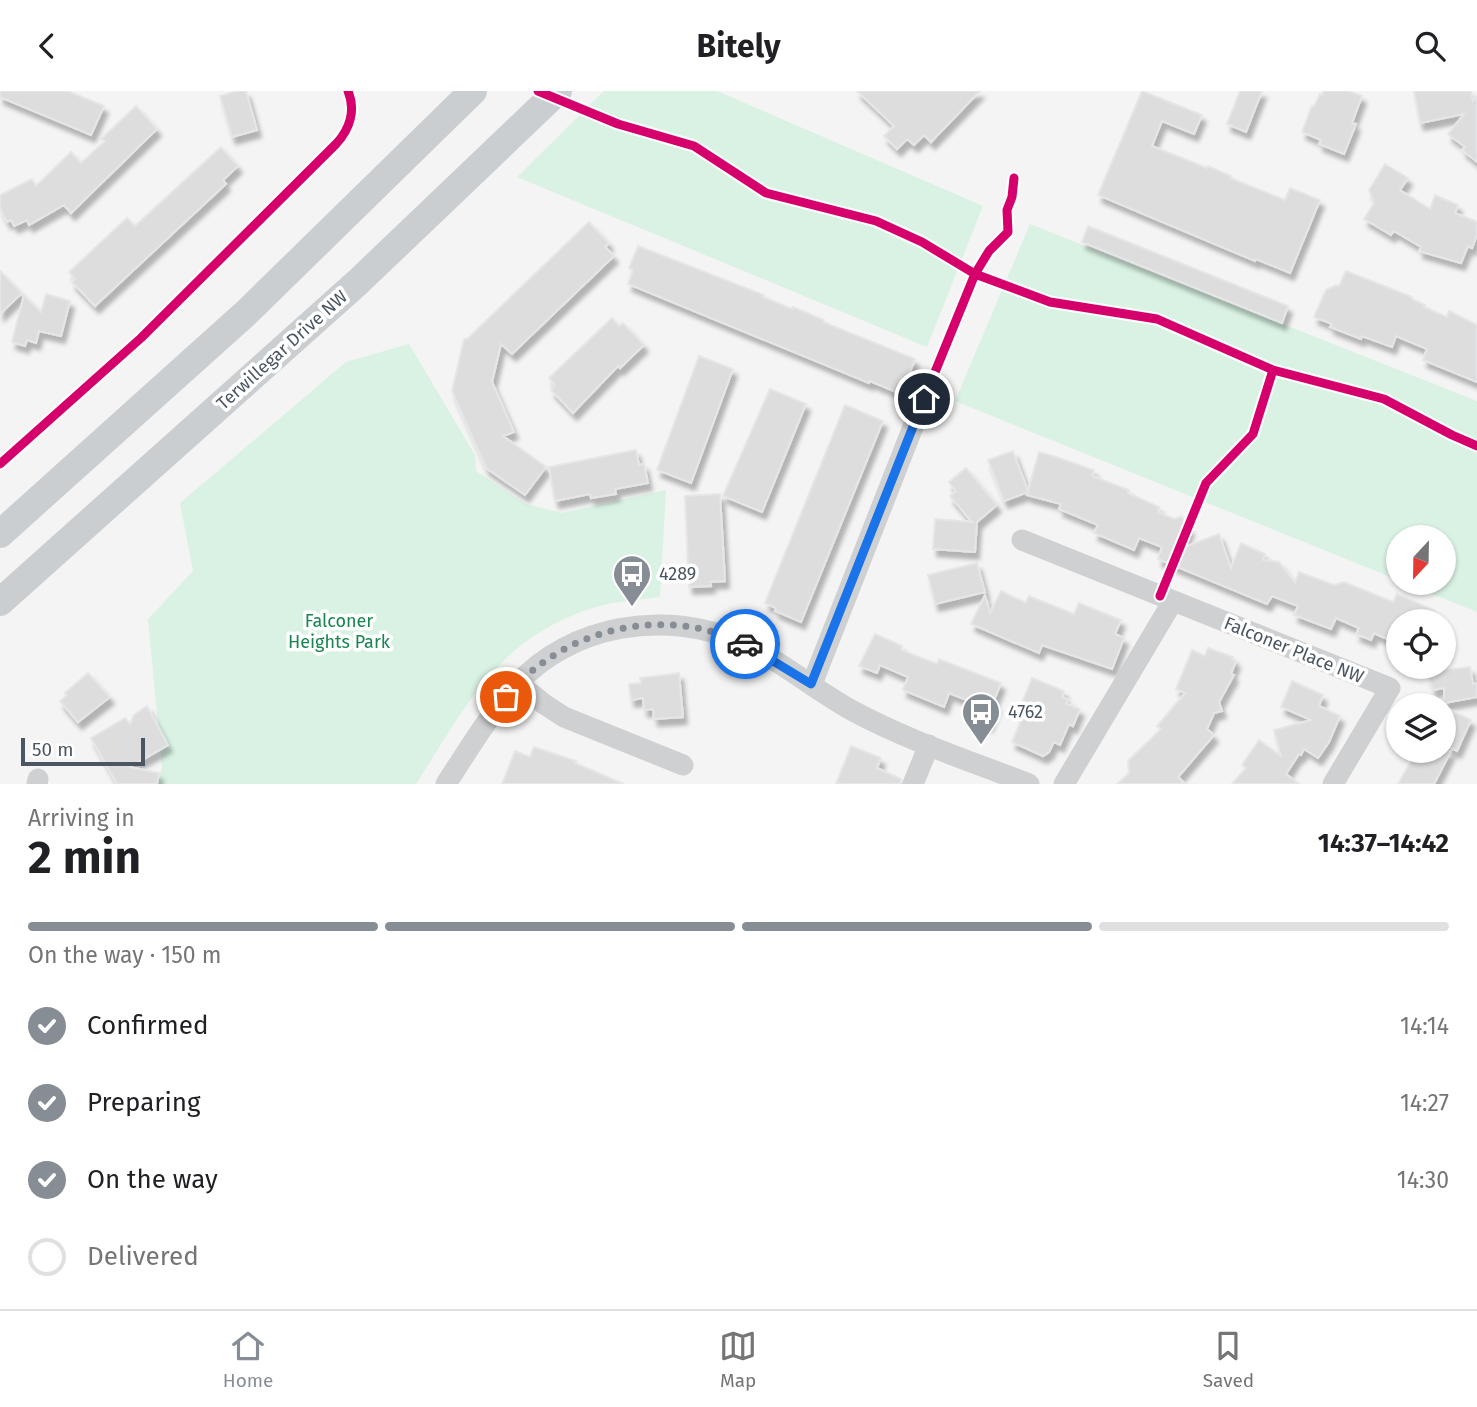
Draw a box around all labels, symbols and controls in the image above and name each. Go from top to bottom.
icon: back [28,27,66,65]
text: Bitely [697,27,780,65]
icon: search [1411,27,1449,65]
street label: Terwillegar Drive NW [212,286,352,414]
pin [894,369,954,429]
icon: home [905,380,943,418]
north arrow [1386,525,1456,595]
map controls [1386,525,1456,763]
bus stop icon: 4289 [611,553,653,608]
place label: 4289 [659,563,696,585]
courier [710,609,780,679]
button: locate [1386,609,1456,679]
park label: Falconer Heights Park [288,610,391,653]
street label: Falconer Place NW [1221,612,1367,688]
icon: car [726,625,764,663]
pin [476,667,536,727]
icon: bag [487,678,525,716]
bus stop icon: 4762 [960,691,1002,746]
button: layers [1386,693,1456,763]
place label: 4762 [1008,701,1043,723]
scale bar [21,735,145,767]
text: 50 m [32,738,73,761]
text: Arriving in [28,804,135,832]
text: 14:37–14:42 [1318,828,1449,859]
text: 2 min [28,830,141,885]
text: On the way · 150 m [28,941,221,969]
icon: check [28,1007,66,1045]
text: Confirmed [87,1010,208,1041]
text: 14:14 [1400,1012,1449,1040]
icon: check [28,1084,66,1122]
text: Preparing [87,1087,200,1118]
text: 14:27 [1400,1089,1449,1117]
icon: check [28,1161,66,1199]
text: On the way [87,1164,218,1195]
text: 14:30 [1397,1166,1449,1194]
text: Delivered [87,1241,199,1272]
tab: Home [223,1327,273,1392]
tab: Map [719,1327,757,1392]
tab: Saved [1203,1327,1254,1392]

